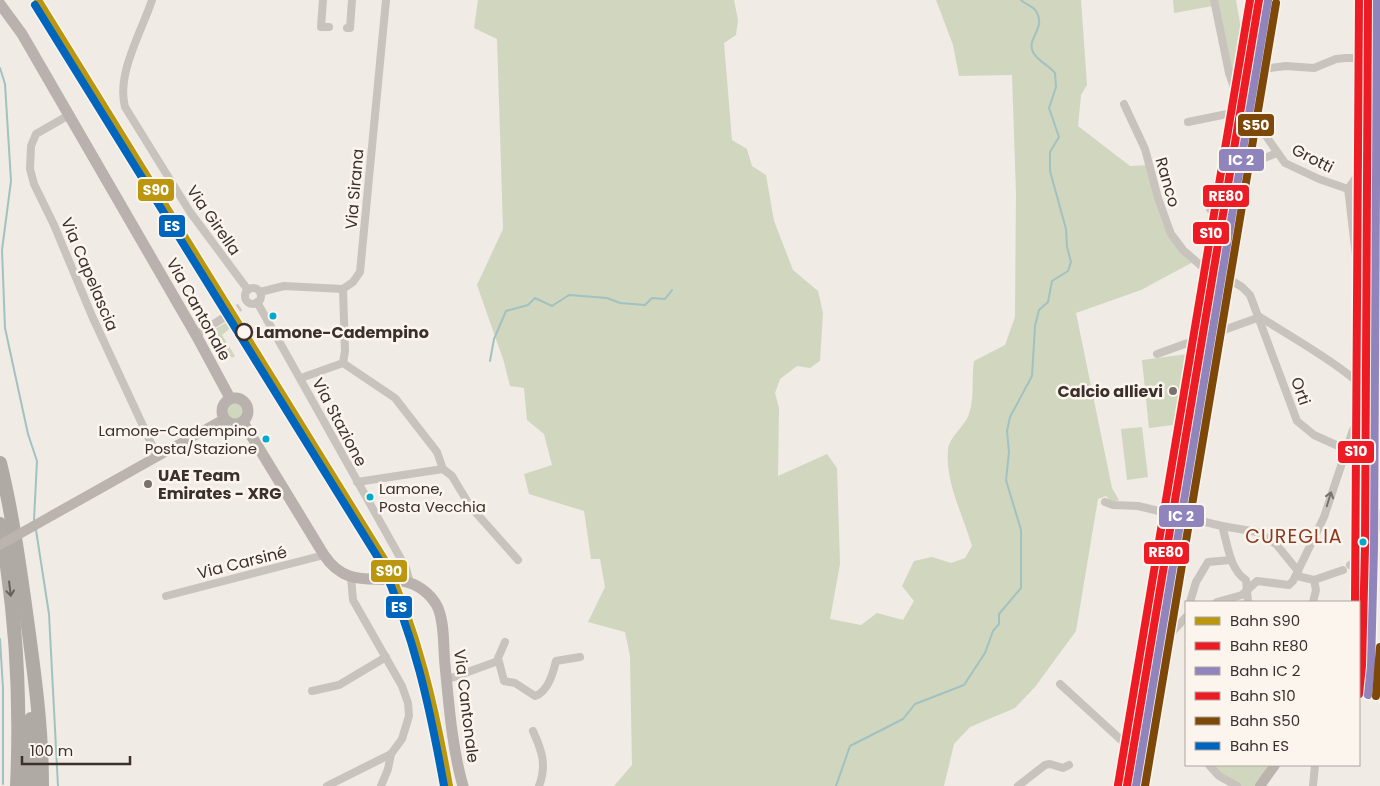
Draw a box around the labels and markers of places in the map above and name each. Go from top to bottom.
unlabelled marker [268,311,278,321]
place label: Lamone-Cadempino [256,321,429,344]
marker: Lamone-Cadempino [235,323,253,341]
place label: Calcio allievi [1058,380,1163,403]
marker: Calcio allievi [1167,385,1179,397]
place label: Lamone-Cadempino Posta/Stazione [99,420,257,459]
marker: Lamone-Cadempino Posta/Stazione [261,434,271,444]
place label: UAE Team Emirates - XRG [158,464,281,505]
marker: UAE Team Emirates - XRG [142,478,154,490]
place label: Lamone, Posta Vecchia [379,478,486,517]
marker: Lamone, Posta Vecchia [365,492,375,502]
unlabelled marker [1358,537,1368,547]

